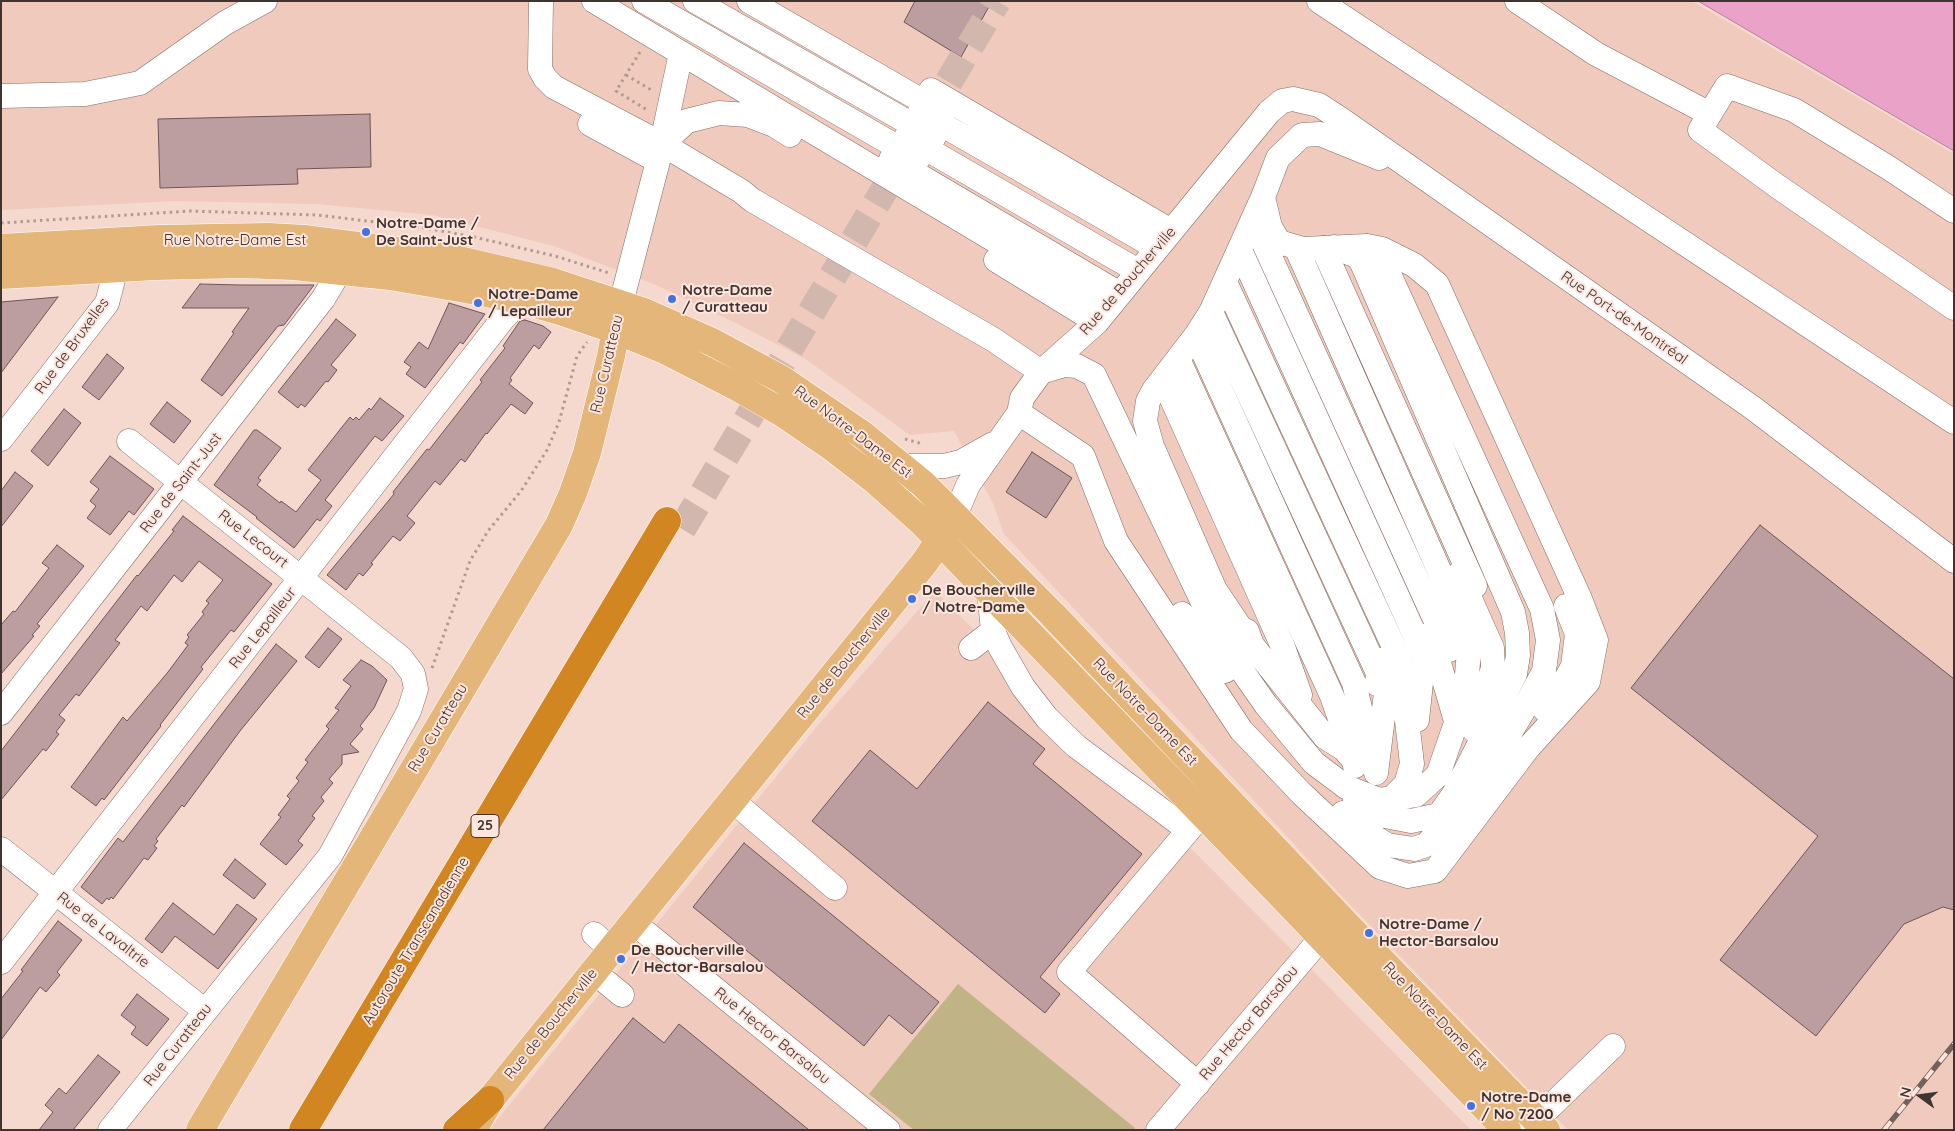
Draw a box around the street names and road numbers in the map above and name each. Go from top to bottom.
street label: Rue de Boucherville [1076,223,1180,339]
street label: Rue Notre-Dame Est [164,231,306,249]
street label: Rue Port-de-Montréal [1557,267,1691,369]
street label: Rue de Bruxelles [31,294,113,398]
street label: Rue Curatteau [587,313,627,415]
street label: Rue Notre-Dame Est [791,382,915,482]
street label: Rue de Saint-Just [136,429,226,537]
street label: Rue Lecourt [214,506,292,572]
street label: Rue Lepailleur [226,584,300,672]
street label: Rue de Boucherville [794,604,894,722]
street label: Rue Notre-Dame Est [1089,654,1201,770]
street label: Rue Curatteau [405,680,471,776]
road number: 25 [471,814,499,838]
street label: Autoroute Transcanadienne [359,854,473,1028]
street label: Rue de Lavaltrie [53,888,153,972]
street label: Rue Notre-Dame Est [1379,958,1491,1074]
street label: Rue Hector Barsalou [1196,962,1302,1084]
street label: Rue de Boucherville [501,965,601,1083]
street label: Rue Hector Barsalou [710,984,834,1088]
street label: Rue Curatteau [140,1000,216,1090]

